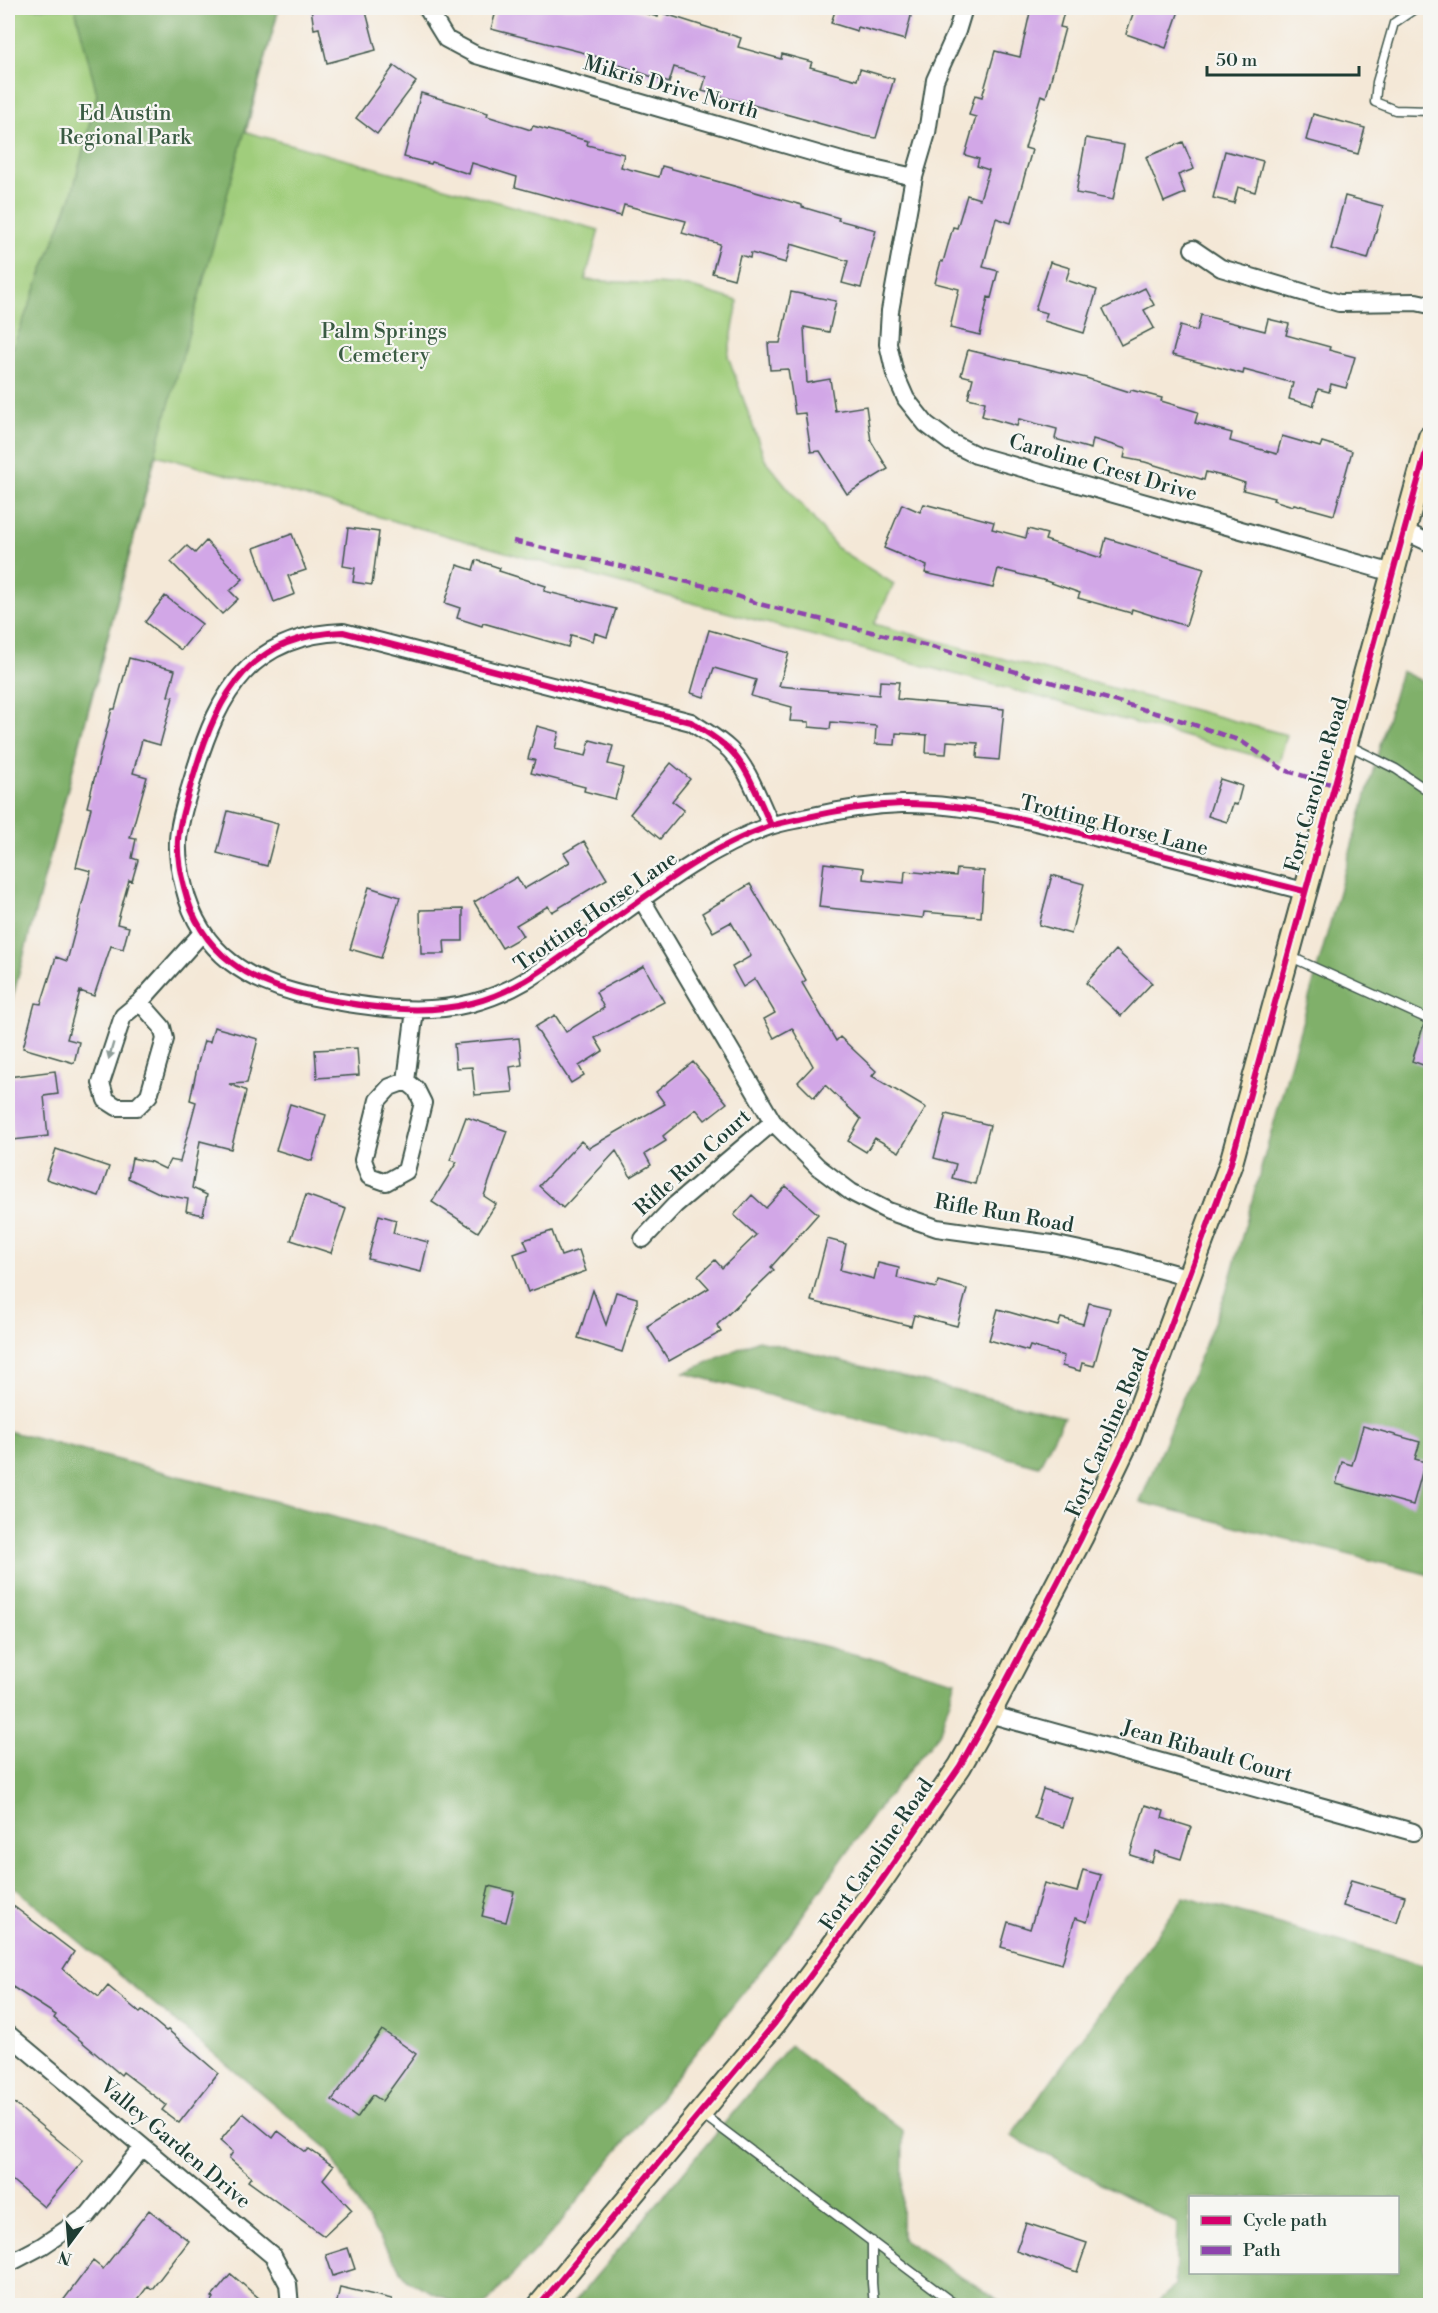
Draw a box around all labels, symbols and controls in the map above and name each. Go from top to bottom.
scale bar [1207,39,1358,77]
text: 50 m [1216,49,1258,72]
street label: Mikris Drive North [580,51,762,126]
park label: Ed Austin Regional Park [59,101,192,151]
park label: Palm Springs Cemetery [321,319,447,369]
street label: Caroline Crest Drive [1006,429,1200,507]
street label: Fort Caroline Road [1280,695,1354,875]
street label: Trotting Horse Lane [1017,790,1211,862]
street label: Trotting Horse Lane [509,846,683,978]
one-way arrow [106,1042,115,1060]
street label: Rifle Run Court [629,1104,757,1222]
street label: Rifle Run Road [932,1189,1076,1239]
street label: Fort Caroline Road [1061,1345,1155,1521]
street label: Jean Ribault Court [1118,1715,1296,1789]
street label: Fort Caroline Road [815,1774,939,1936]
street label: Valley Garden Drive [93,2073,256,2215]
legend [1189,2196,1399,2274]
text: Cycle path [1243,2209,1327,2232]
north arrow [39,2214,99,2274]
text: Path [1243,2239,1281,2262]
text: N [56,2246,74,2269]

